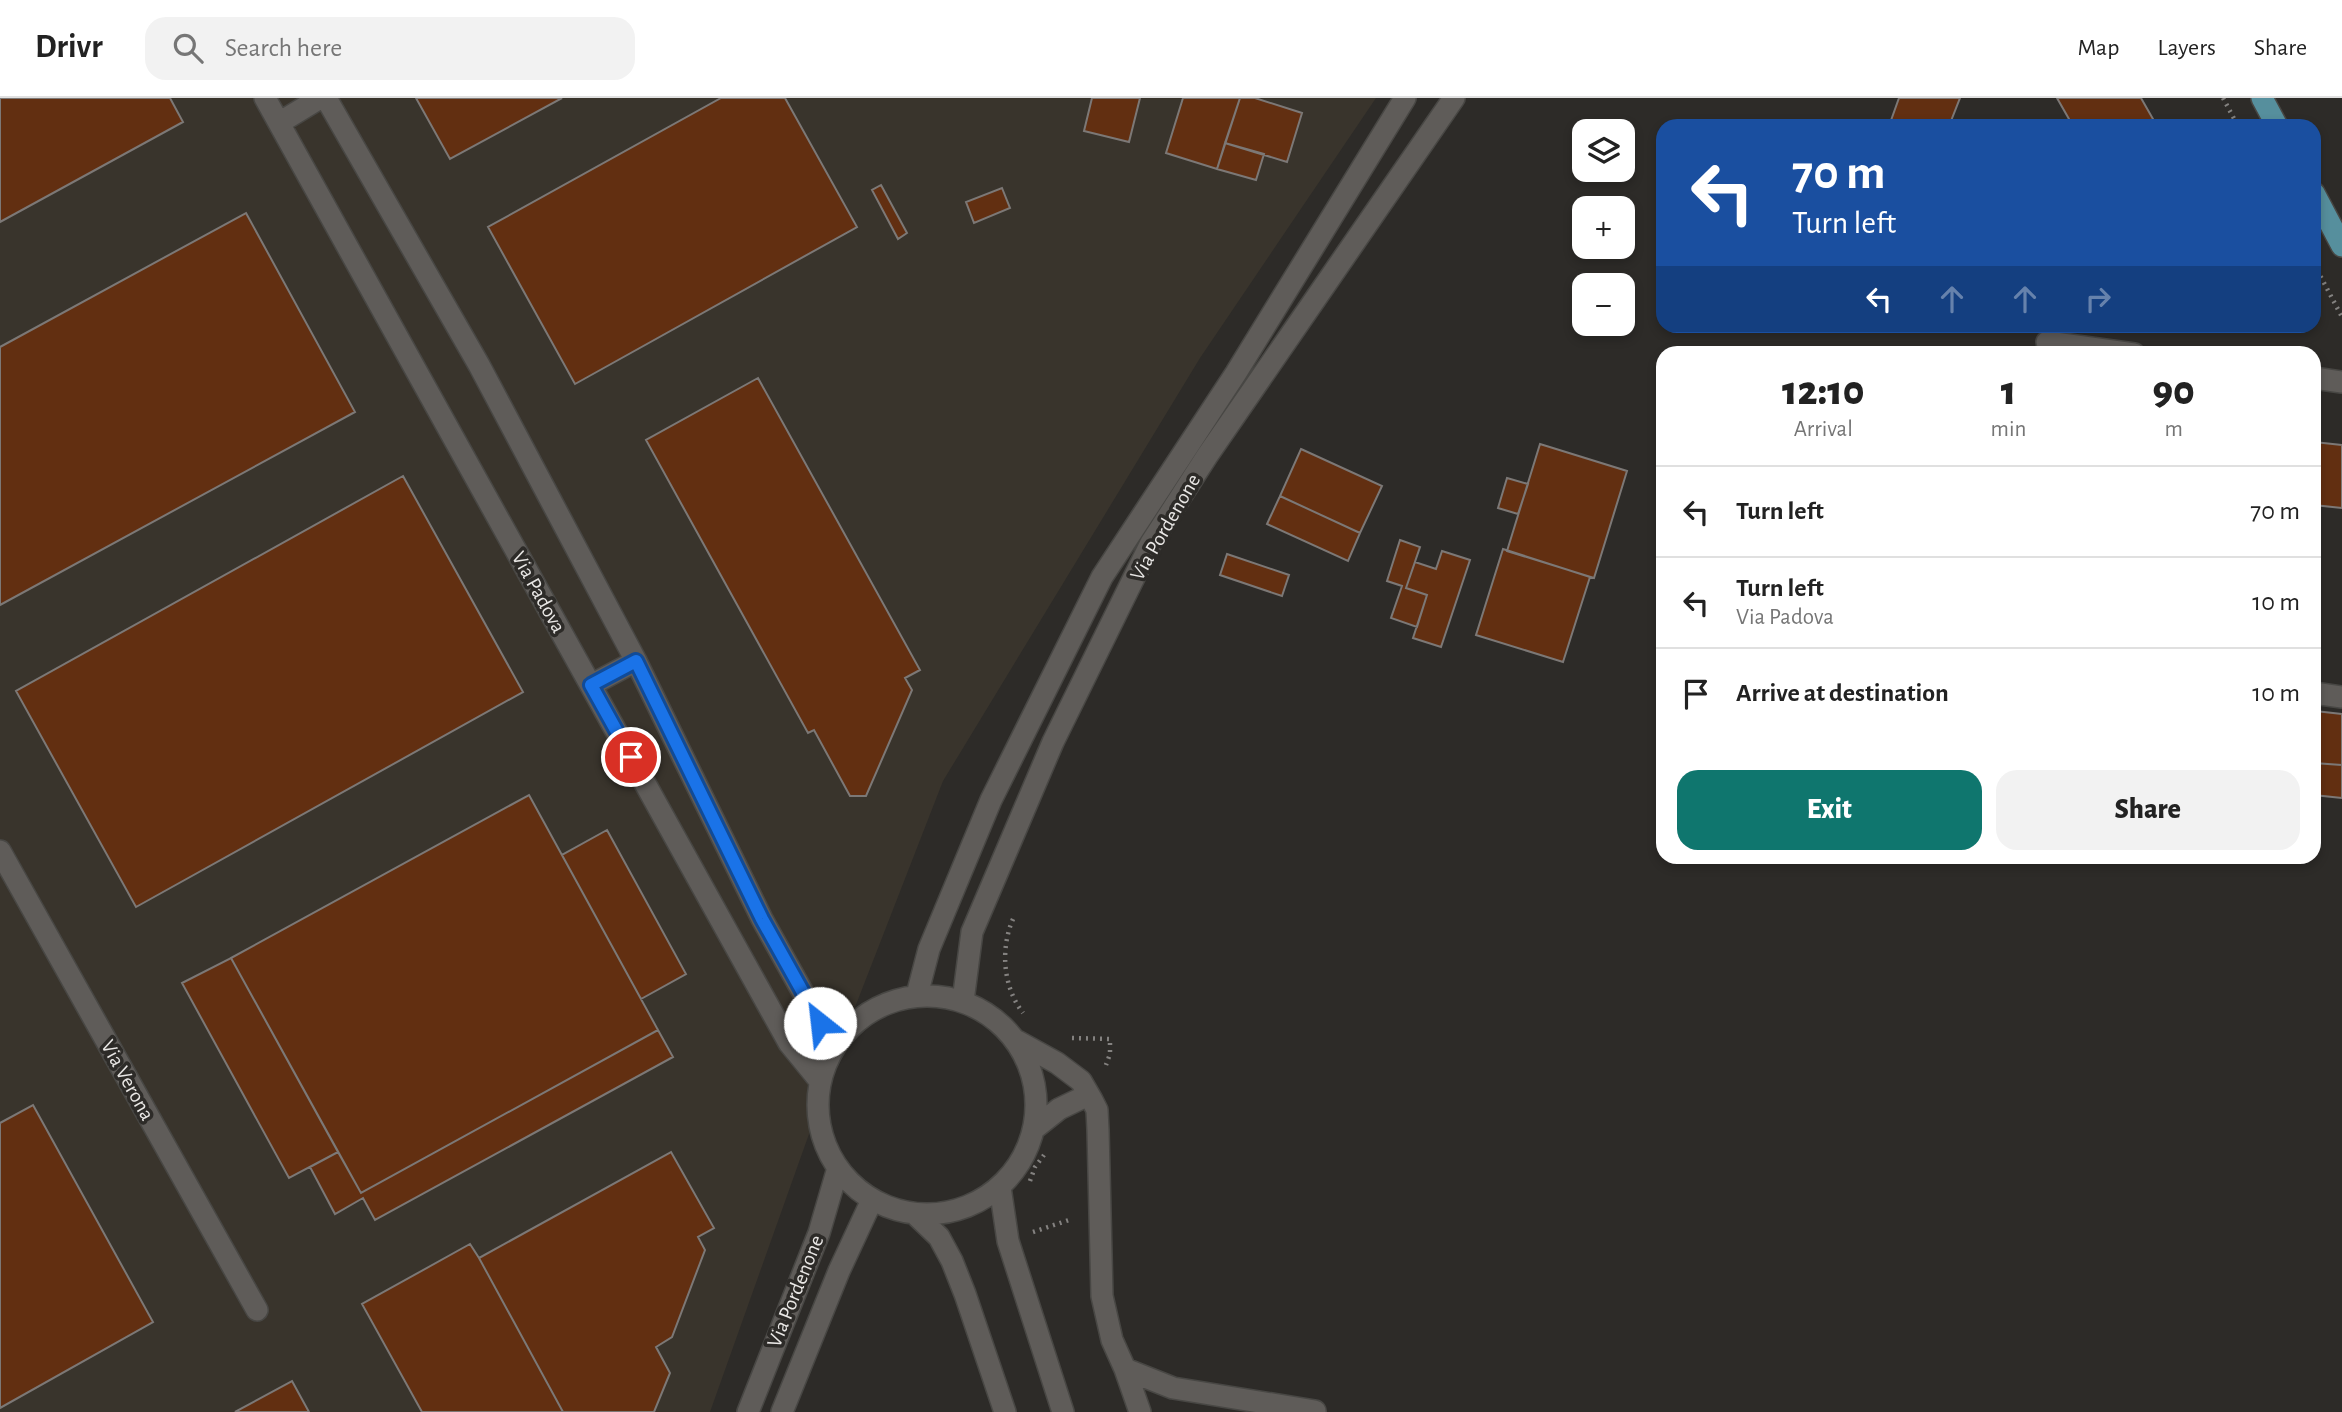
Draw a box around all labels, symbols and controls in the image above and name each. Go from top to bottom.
search box [145,17,635,80]
icon: search [169,29,207,67]
text: Drivr [35,31,103,64]
text: Search here [225,35,342,61]
text: Map [2077,36,2119,60]
text: Layers [2157,36,2216,60]
text: Share [2254,36,2307,60]
map controls [1572,119,1635,336]
button: layers [1572,119,1635,182]
icon: left [1677,147,1768,238]
text: 70 m [1792,149,1886,198]
button: + [1572,196,1635,259]
text: Turn left [1792,207,1896,239]
button: − [1572,273,1635,336]
icon: left [1860,280,1898,318]
icon: ahead [1933,280,1971,318]
icon: ahead [2006,280,2044,318]
icon: right [2079,280,2117,318]
text: 12:10 [1782,370,1864,412]
text: 1 [2001,370,2016,412]
text: 90 [2153,370,2195,412]
text: Arrival [1794,418,1853,441]
text: min [1991,418,2026,441]
text: m [2164,418,2183,441]
street label: Via Pordenone [1127,470,1204,584]
icon: left [1677,493,1715,531]
text: Turn left [1736,498,1824,524]
text: 70 m [2250,498,2300,524]
street label: Via Padova [508,548,570,637]
text: Turn left [1736,575,1824,601]
icon: left [1677,584,1715,622]
text: 10 m [2252,589,2300,615]
text: Via Padova [1736,606,1834,629]
icon: arrive [1677,675,1715,713]
text: Arrive at destination [1736,680,1949,706]
text: 10 m [2252,680,2300,706]
pin [601,727,661,787]
icon: arrive [612,738,650,776]
button: Exit [1677,770,1982,850]
button: Share [1996,770,2300,850]
position arrow [783,986,857,1060]
street label: Via Verona [97,1037,158,1124]
street label: Via Pordenone [763,1232,827,1350]

